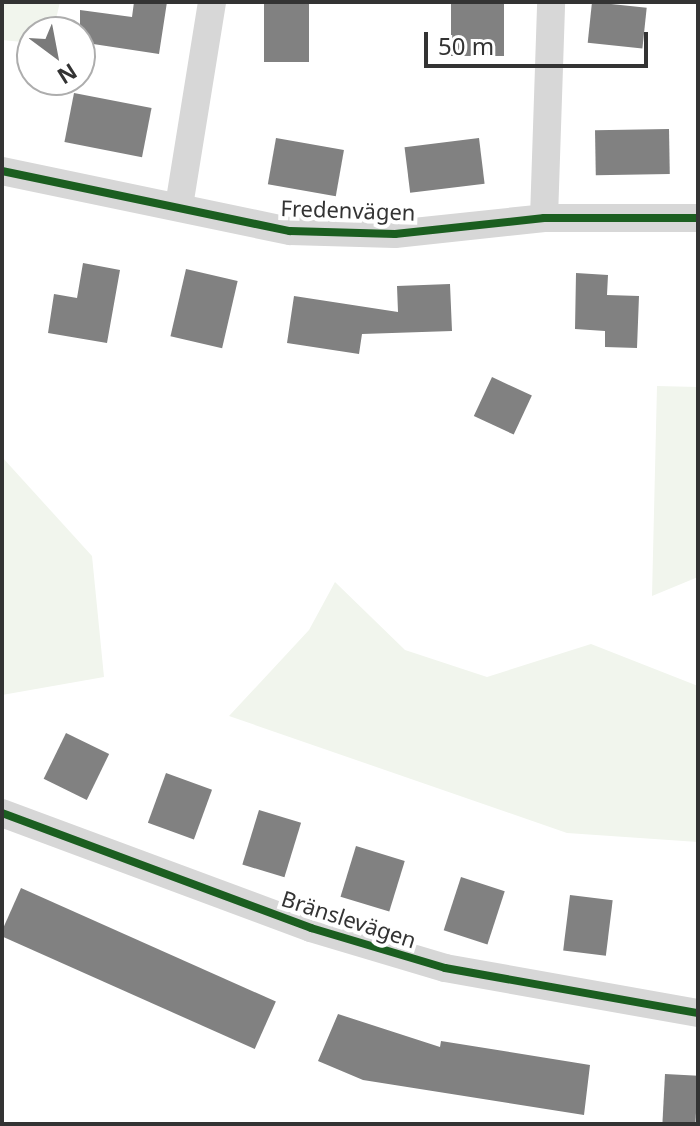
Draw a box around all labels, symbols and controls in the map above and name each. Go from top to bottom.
north arrow [16,16,96,96]
scale bar [428,16,652,66]
text: 50 m [438,29,494,62]
text: N [52,57,83,92]
street label: Fredenvägen [280,194,416,226]
street label: Bränslevägen [278,885,420,953]

